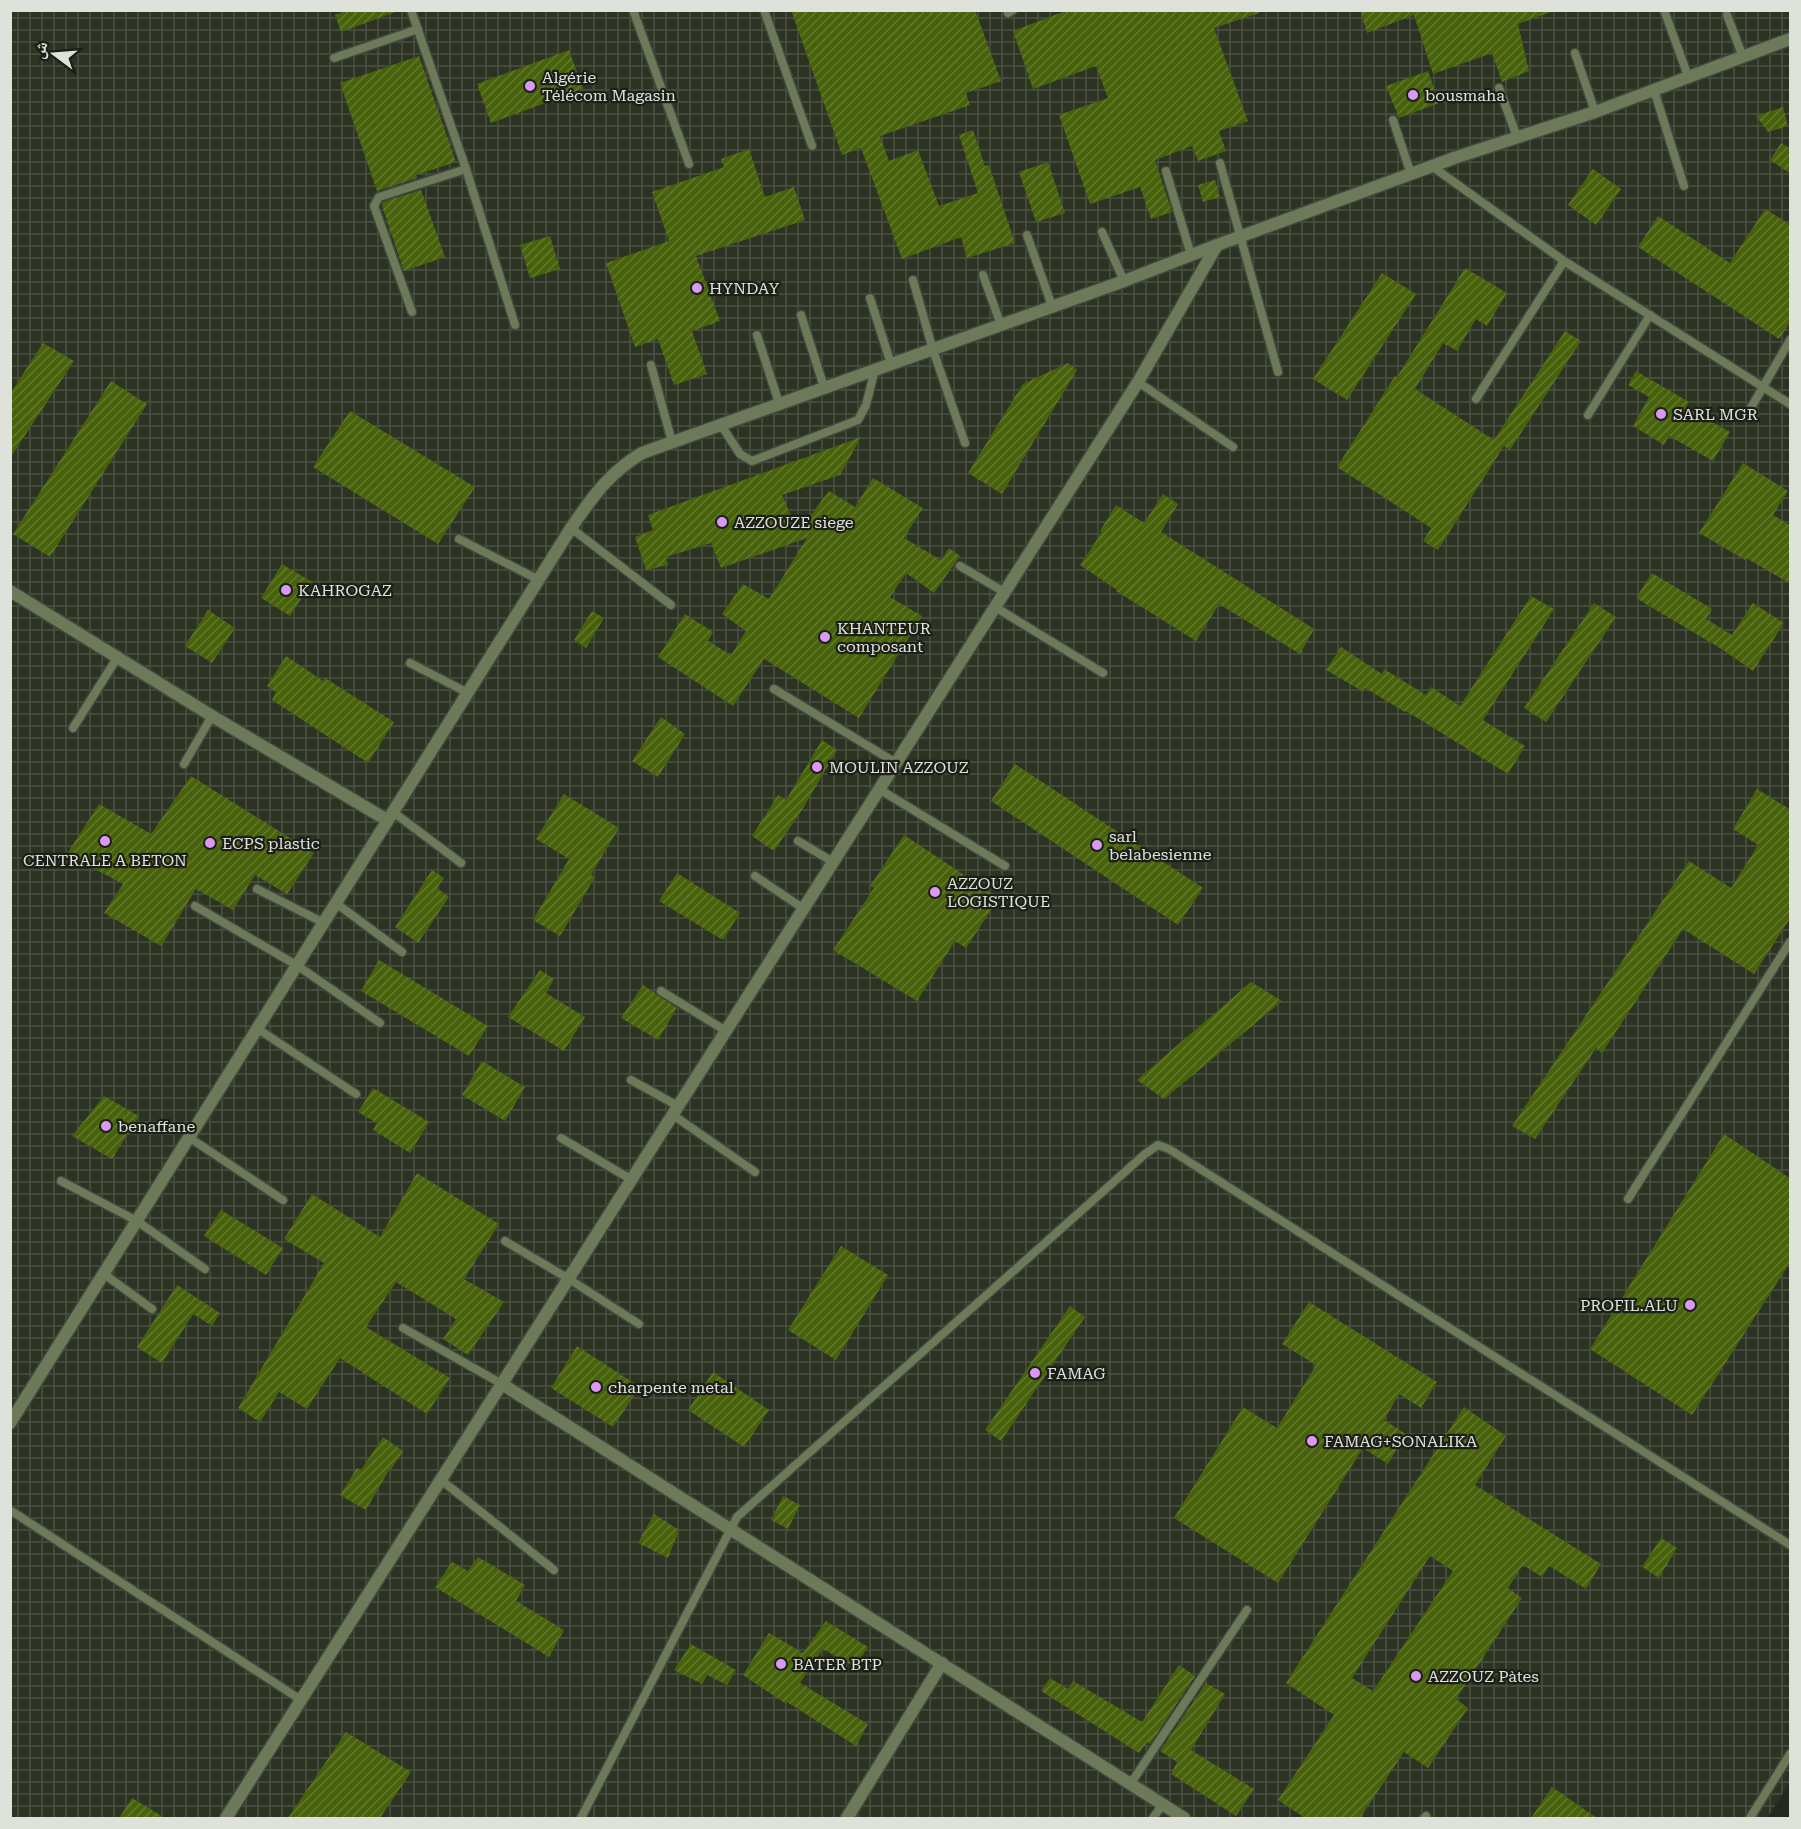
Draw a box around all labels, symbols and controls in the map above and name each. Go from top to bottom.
north arrow [24,24,84,84]
text: ش [29,39,52,61]
place label: Algérie Télécom Magasin [542,68,676,105]
marker: Algérie Télécom Magasin [523,79,537,93]
place label: bousmaha [1425,86,1505,105]
marker: bousmaha [1406,88,1420,102]
place label: HYNDAY [709,279,779,298]
marker: HYNDAY [690,281,704,295]
place label: SARL MGR [1673,405,1758,424]
marker: SARL MGR [1654,407,1668,421]
place label: AZZOUZE siege [734,513,854,532]
marker: AZZOUZE siege [715,515,729,529]
place label: KAHROGAZ [298,581,392,600]
marker: KAHROGAZ [279,583,293,597]
place label: KHANTEUR composant [837,619,931,656]
marker: KHANTEUR composant [818,630,832,644]
place label: MOULIN AZZOUZ [829,758,969,777]
marker: MOULIN AZZOUZ [810,760,824,774]
place label: sarl belabesienne [1109,827,1212,864]
marker: CENTRALE A BETON [98,834,112,848]
place label: ECPS plastic [222,834,320,853]
marker: ECPS plastic [203,836,217,850]
marker: sarl belabesienne [1090,838,1104,852]
place label: CENTRALE A BETON [23,851,187,870]
place label: AZZOUZ LOGISTIQUE [947,874,1050,911]
marker: AZZOUZ LOGISTIQUE [928,885,942,899]
place label: benaffane [118,1117,195,1136]
marker: benaffane [99,1119,113,1133]
place label: PROFIL.ALU [1580,1296,1678,1315]
marker: PROFIL.ALU [1683,1298,1697,1312]
place label: FAMAG [1047,1364,1106,1383]
marker: FAMAG [1028,1366,1042,1380]
place label: charpente metal [608,1378,734,1397]
marker: charpente metal [589,1380,603,1394]
place label: FAMAG+SONALIKA [1324,1432,1478,1451]
marker: FAMAG+SONALIKA [1305,1434,1319,1448]
place label: BATER BTP [793,1655,882,1674]
marker: BATER BTP [774,1657,788,1671]
place label: AZZOUZ Pàtes [1428,1667,1539,1686]
marker: AZZOUZ Pàtes [1409,1669,1423,1683]

